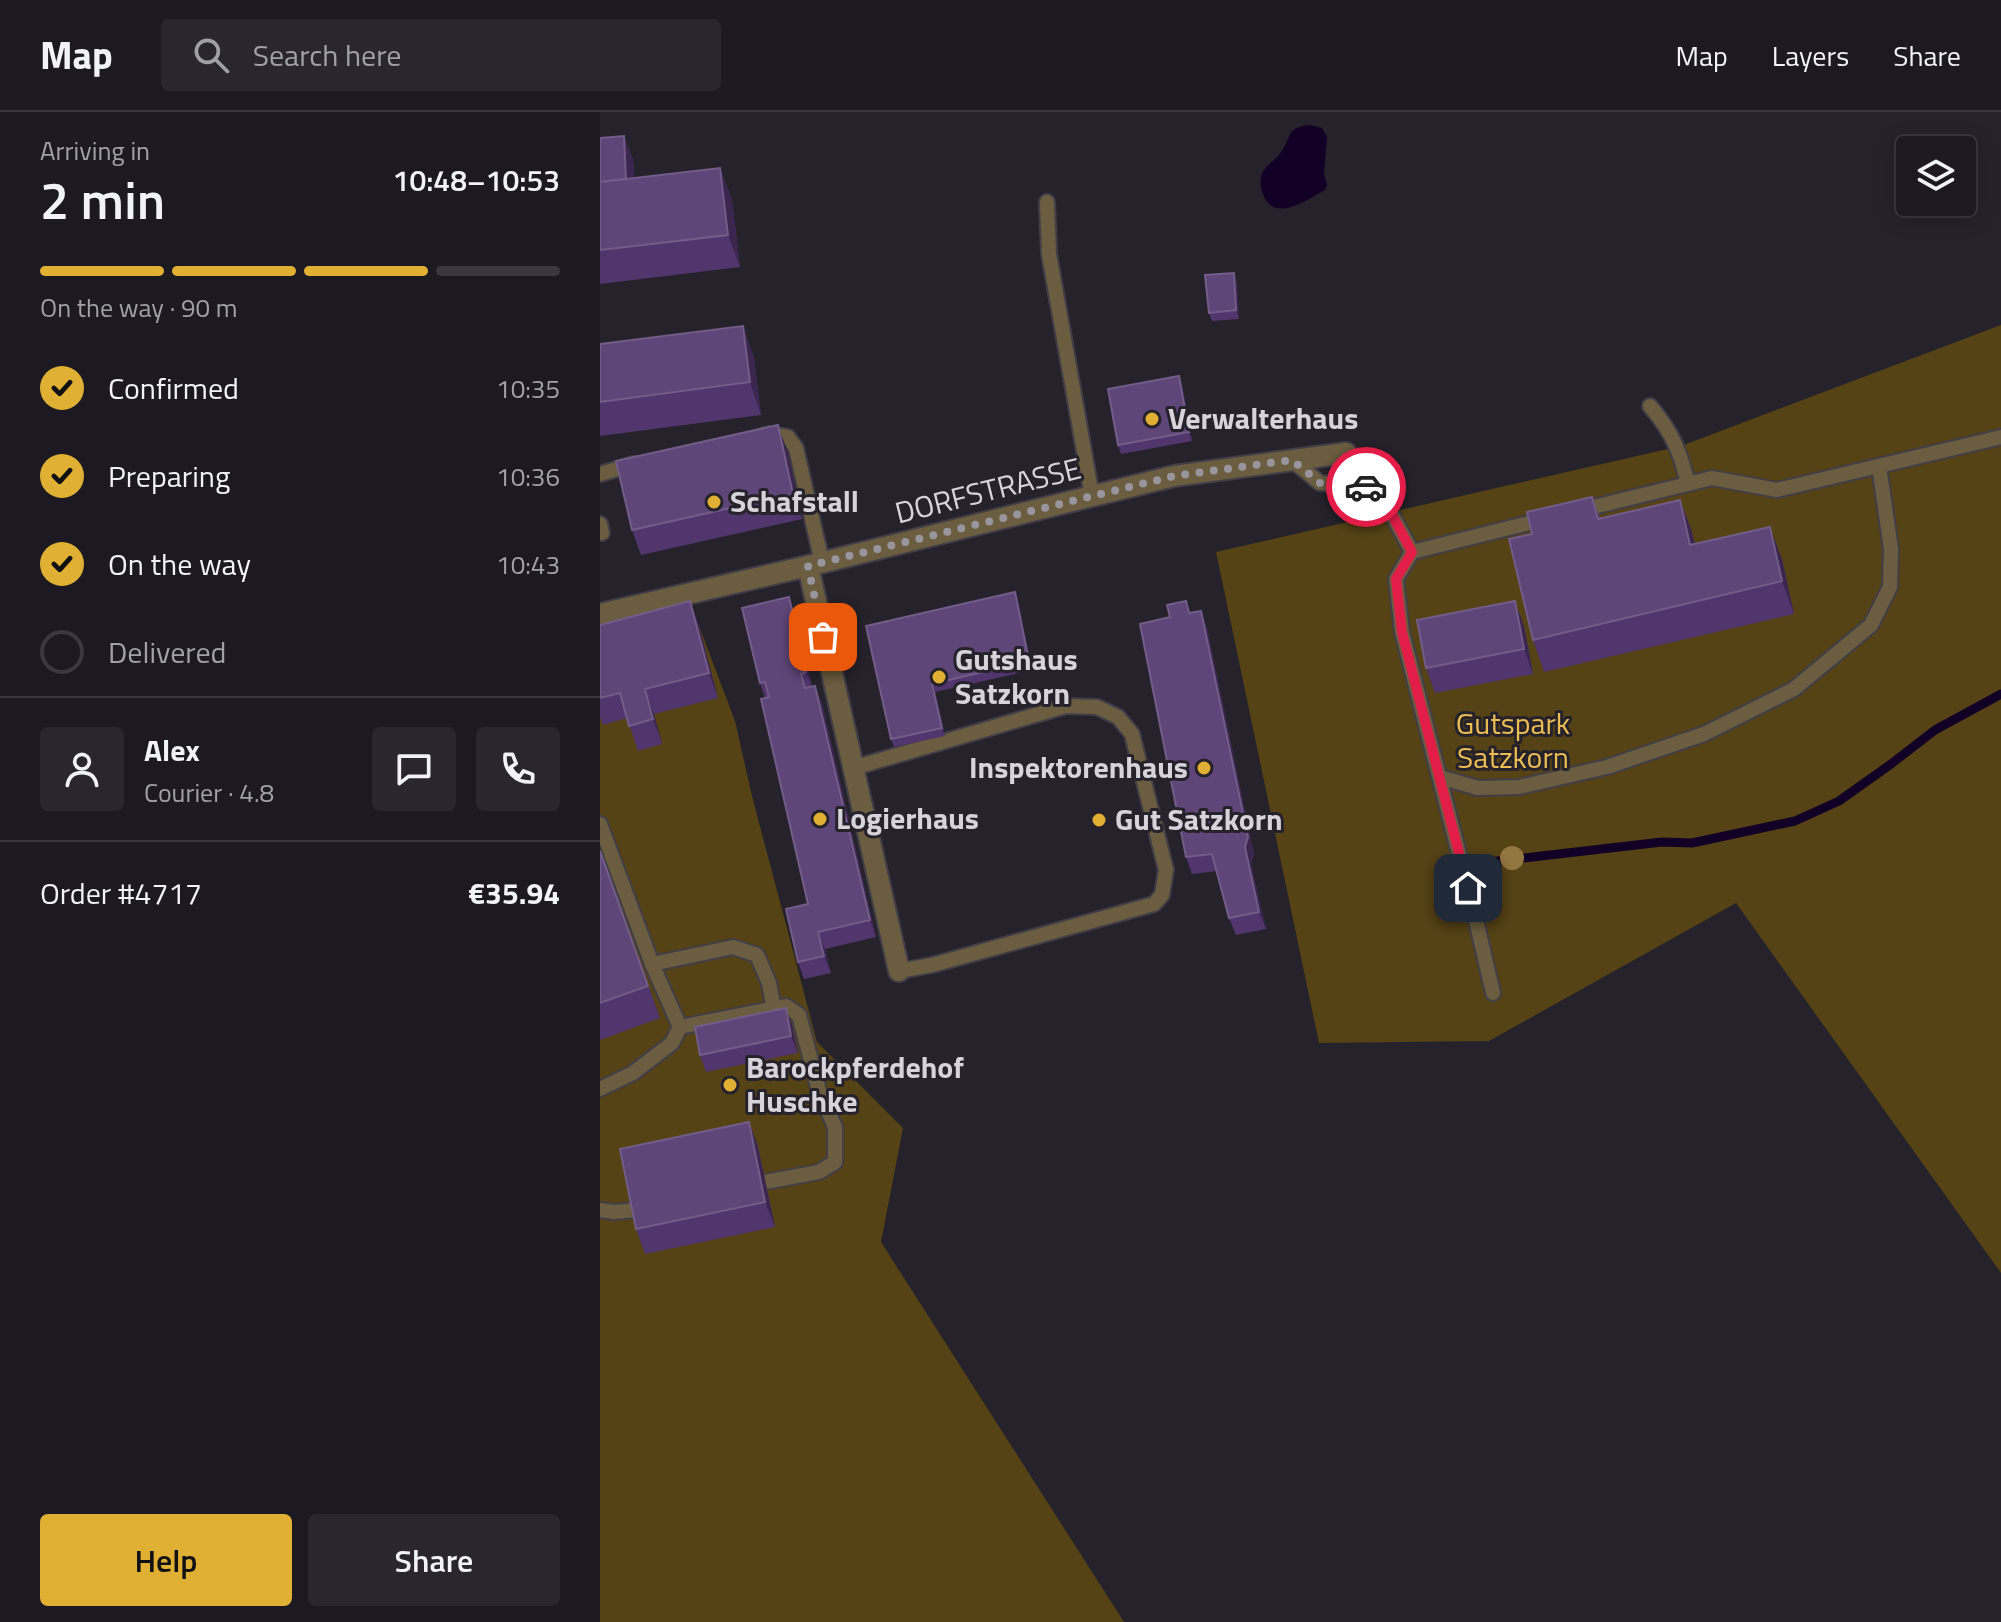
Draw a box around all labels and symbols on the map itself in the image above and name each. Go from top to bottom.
place label: Verwalterhaus [1168,395,1358,441]
marker: Verwalterhaus [1143,410,1161,428]
street label: DORFSTRASSE [890,445,1086,535]
courier [1326,447,1406,527]
place label: Schafstall [730,478,859,524]
marker: Schafstall [705,493,723,511]
pin [789,603,857,671]
place label: Gutshaus Satzkorn [955,636,1078,716]
marker: Gutshaus Satzkorn [930,668,948,686]
park label: Gutspark Satzkorn [1456,700,1570,780]
place label: Inspektorenhaus [969,744,1188,790]
marker: Inspektorenhaus [1195,759,1213,777]
place label: Logierhaus [836,795,979,841]
place label: Gut Satzkorn [1115,796,1283,842]
marker: Logierhaus [811,810,829,828]
marker: Gut Satzkorn [1090,811,1108,829]
pin [1434,854,1502,922]
place label: Barockpferdehof Huschke [746,1044,964,1124]
marker: Barockpferdehof Huschke [721,1076,739,1094]

